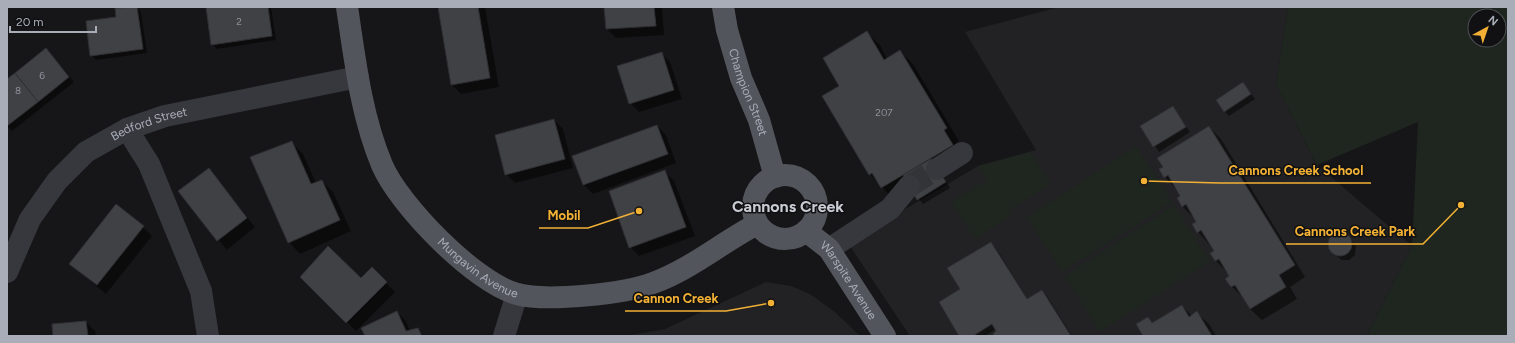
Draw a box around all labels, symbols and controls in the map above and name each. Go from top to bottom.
scale bar [10,8,96,34]
north arrow [1467,8,1507,48]
text: N [1486,13,1501,28]
text: 20 m [16,15,44,29]
house number: 2 [236,15,242,28]
street label: Champion Street [726,47,770,138]
house number: 6 [39,69,45,82]
house number: 8 [15,84,21,97]
street label: Bedford Street [108,105,189,144]
house number: 207 [875,106,893,119]
callout: Cannons Creek School [1220,158,1371,183]
text: Cannons Creek School [1229,163,1363,178]
district label: Cannons Creek [732,197,844,216]
callout: Mobil [539,203,588,228]
text: Mobil [547,208,581,223]
callout: Cannons Creek Park [1286,219,1423,244]
text: Cannons Creek Park [1295,224,1415,239]
street label: Mungavin Avenue [435,235,520,301]
street label: Warspite Avenue [818,238,880,323]
callout: Cannon Creek [625,286,726,311]
text: Cannon Creek [634,291,718,306]

